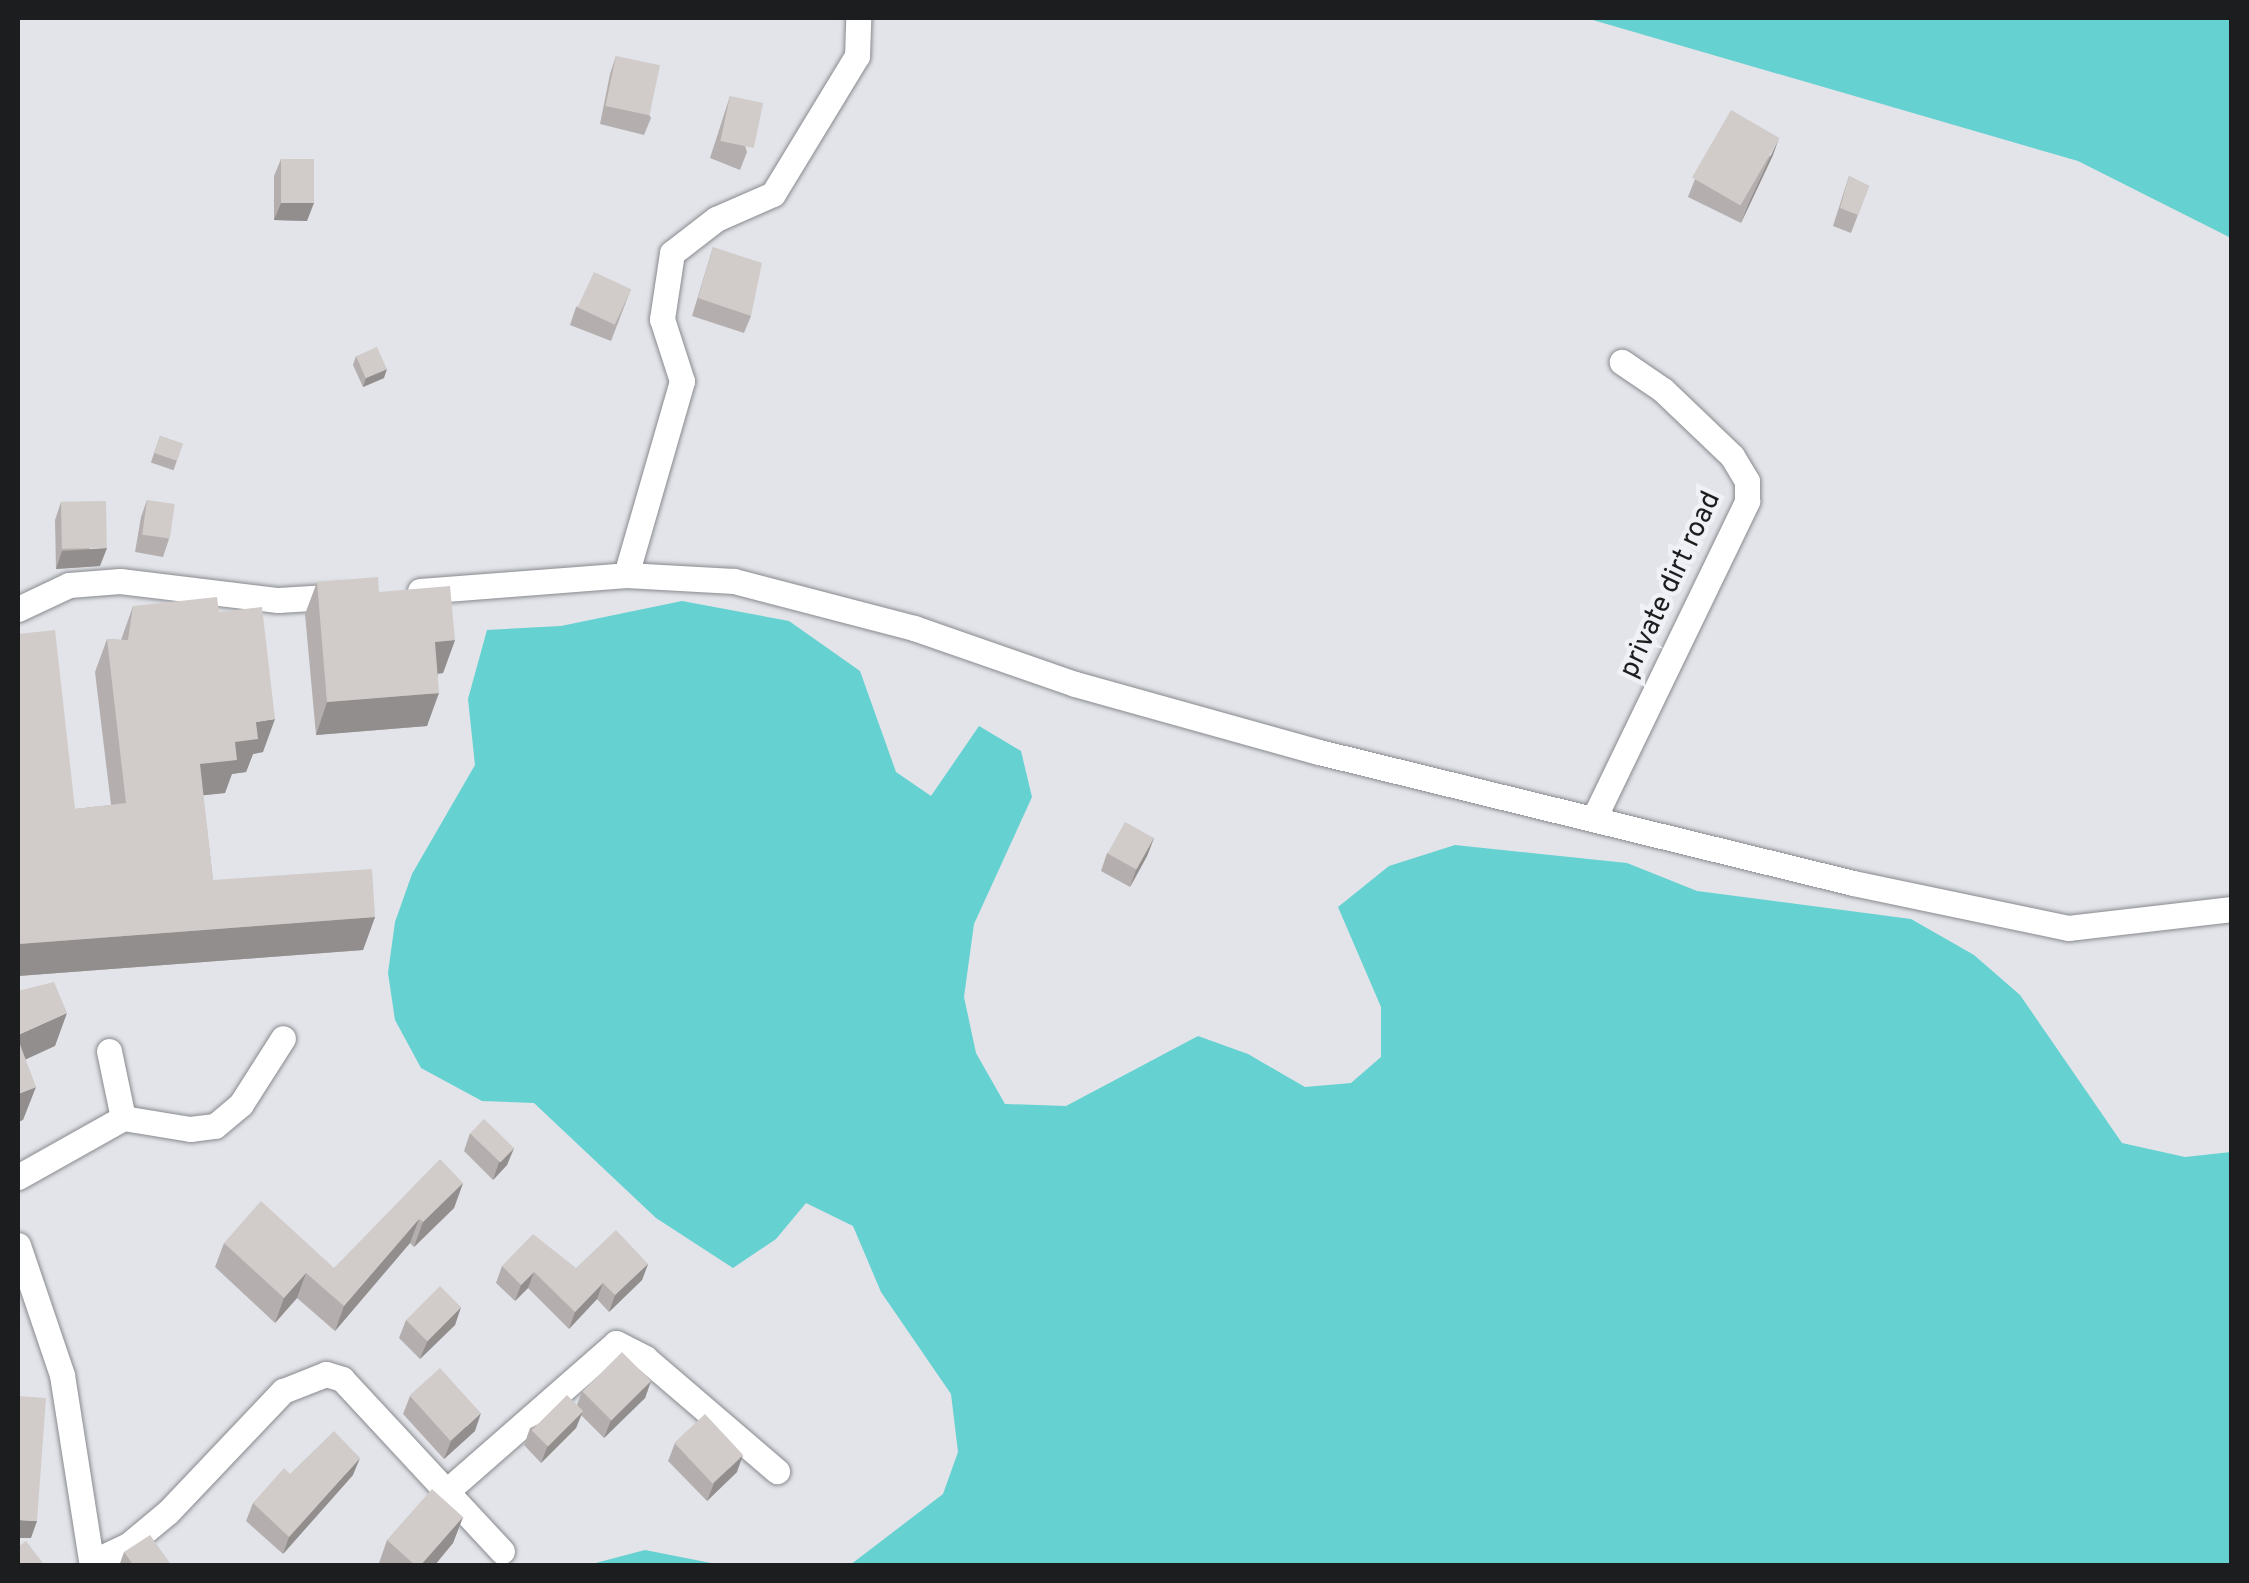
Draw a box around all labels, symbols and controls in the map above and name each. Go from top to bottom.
street label: private dirt road [1613,486,1729,684]

